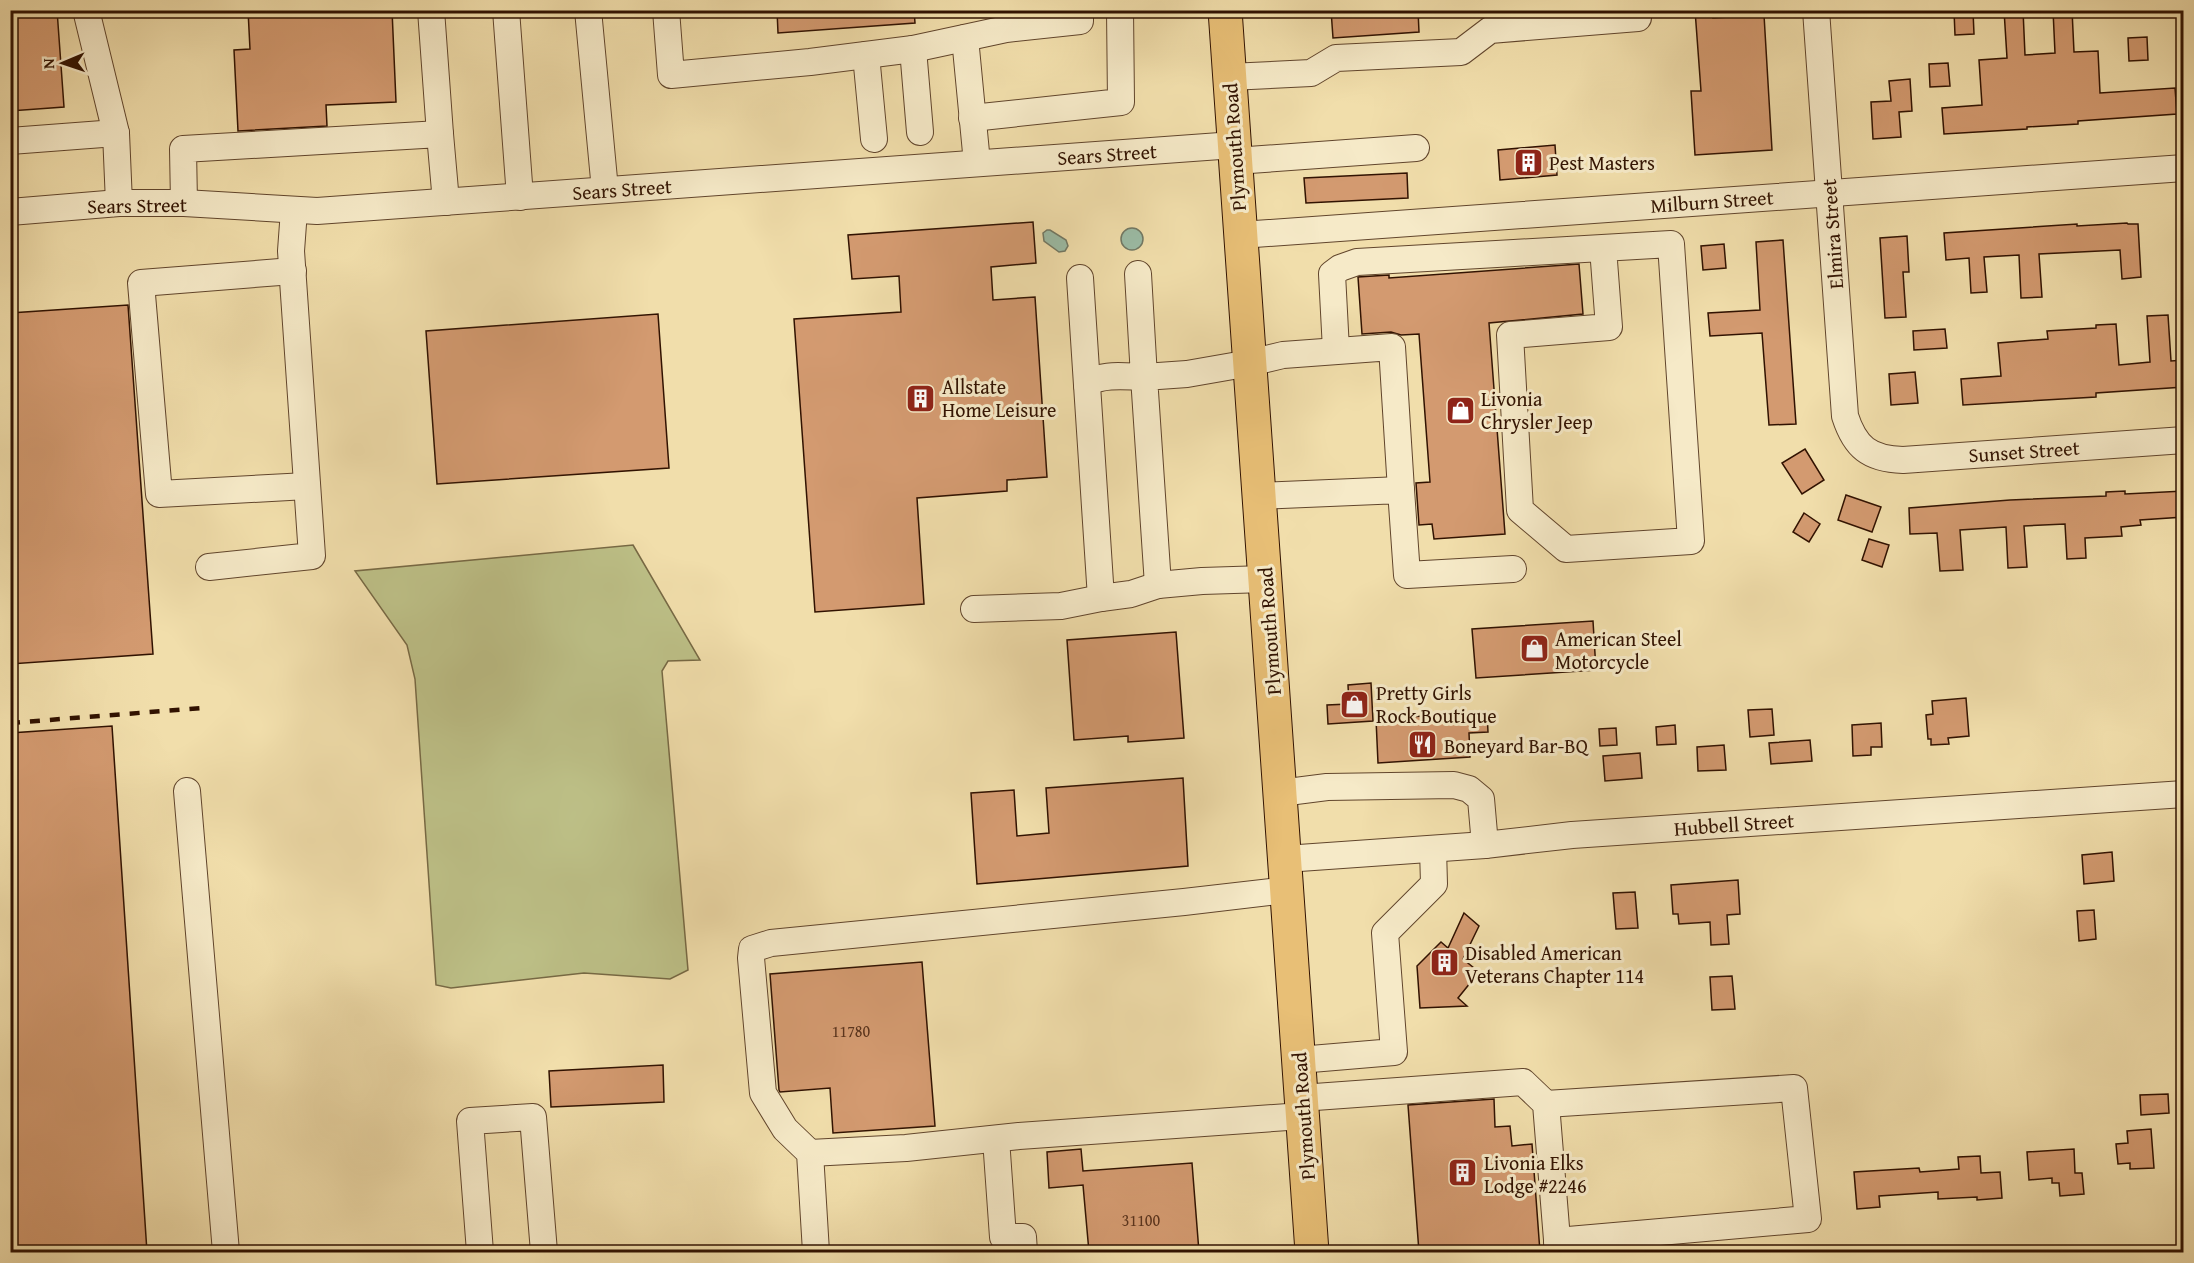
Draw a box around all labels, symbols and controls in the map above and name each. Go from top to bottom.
north arrow [33,33,93,93]
text: N [36,57,60,69]
street label: Plymouth Road [1215,82,1253,212]
street label: Sears Street [1056,136,1158,172]
building icon: Pest Masters [1512,146,1544,178]
place label: Pest Masters [1549,148,1655,177]
street label: Sears Street [571,171,673,207]
street label: Elmira Street [1814,178,1850,290]
street label: Milburn Street [1649,182,1775,220]
street label: Sears Street [87,190,187,220]
place label: Allstate Home Leisure [942,372,1056,424]
building icon: Allstate Home Leisure [905,382,937,414]
place label: Livonia Chrysler Jeep [1481,384,1593,436]
shop icon: Livonia Chrysler Jeep [1444,394,1476,426]
street label: Sunset Street [1968,433,2080,469]
street label: Plymouth Road [1250,566,1288,696]
place label: American Steel Motorcycle [1555,624,1682,676]
shop icon: American Steel Motorcycle [1518,633,1550,665]
place label: Pretty Girls Rock Boutique [1376,678,1497,730]
shop icon: Pretty Girls Rock Boutique [1339,688,1371,720]
restaurant icon: Boneyard Bar-BQ [1407,729,1439,761]
place label: Boneyard Bar-BQ [1444,731,1589,760]
street label: Hubbell Street [1673,805,1795,843]
place label: Disabled American Veterans Chapter 114 [1465,938,1644,990]
building icon: Disabled American Veterans Chapter 114 [1428,947,1460,979]
house number: 11780 [832,1019,871,1043]
street label: Plymouth Road [1284,1051,1322,1181]
place label: Livonia Elks Lodge #2246 [1484,1148,1587,1200]
building icon: Livonia Elks Lodge #2246 [1447,1157,1479,1189]
house number: 31100 [1122,1208,1161,1232]

